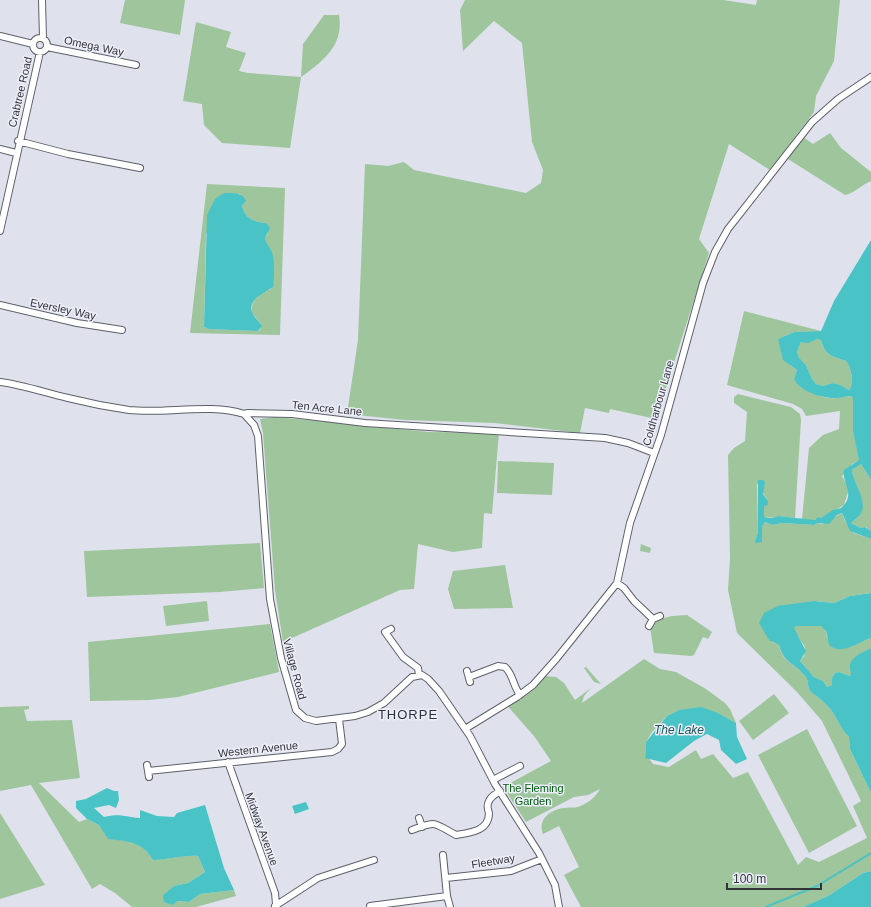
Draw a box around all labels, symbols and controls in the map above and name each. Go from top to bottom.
street label: Omega Way [63,34,125,58]
street label: Crabtree Road [6,55,34,129]
street label: Eversley Way [29,296,97,322]
street label: Coldharbour Lane [640,359,676,447]
street label: Ten Acre Lane [291,398,363,418]
street label: Village Road [281,637,309,701]
district label: THORPE [378,707,438,722]
water label: The Lake [654,723,704,737]
street label: Western Avenue [217,739,299,759]
park label: The Fleming Garden [502,782,564,807]
street label: Midway Avenue [243,791,281,867]
street label: Fleetway [470,852,516,870]
scale bar [727,865,821,891]
text: 100 m [733,872,766,886]

